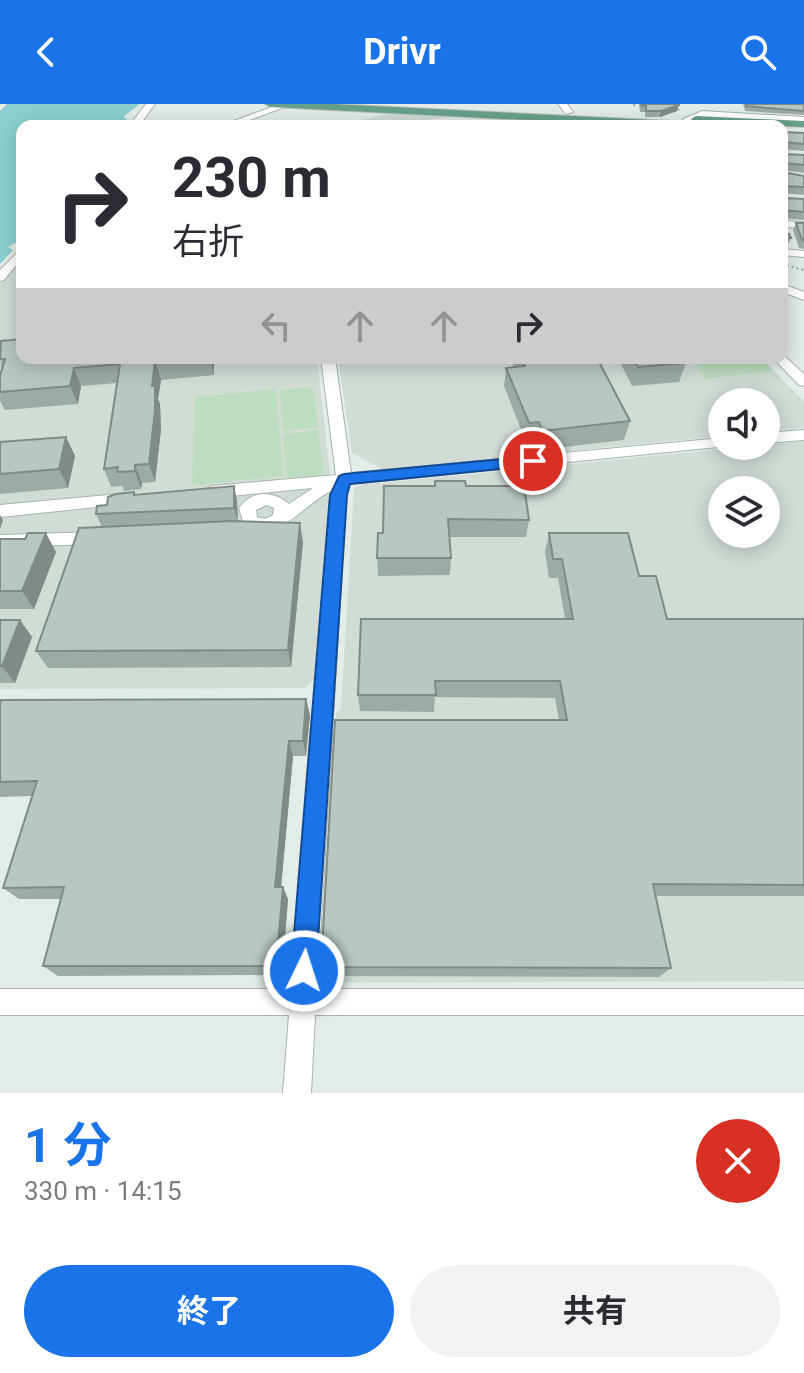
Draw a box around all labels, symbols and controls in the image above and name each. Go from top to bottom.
icon: back [24,30,68,74]
icon: search [736,30,780,74]
text: Drivr [363,31,441,73]
text: 230 m [172,145,331,211]
icon: right [40,152,144,256]
text: 右折 [172,221,244,263]
icon: left [254,304,298,348]
icon: ahead [338,304,382,348]
icon: ahead [422,304,466,348]
icon: right [506,304,550,348]
map controls [708,388,780,548]
button: sound [708,388,780,460]
pin [499,427,567,495]
icon: arrive [511,439,555,483]
button: layers [708,476,780,548]
position arrow [262,929,346,1013]
text: 1 分 [24,1117,111,1174]
button: close [696,1119,780,1203]
text: 330 m · 14:15 [24,1176,182,1206]
button: 終了 [24,1265,394,1357]
button: 共有 [410,1265,780,1357]

